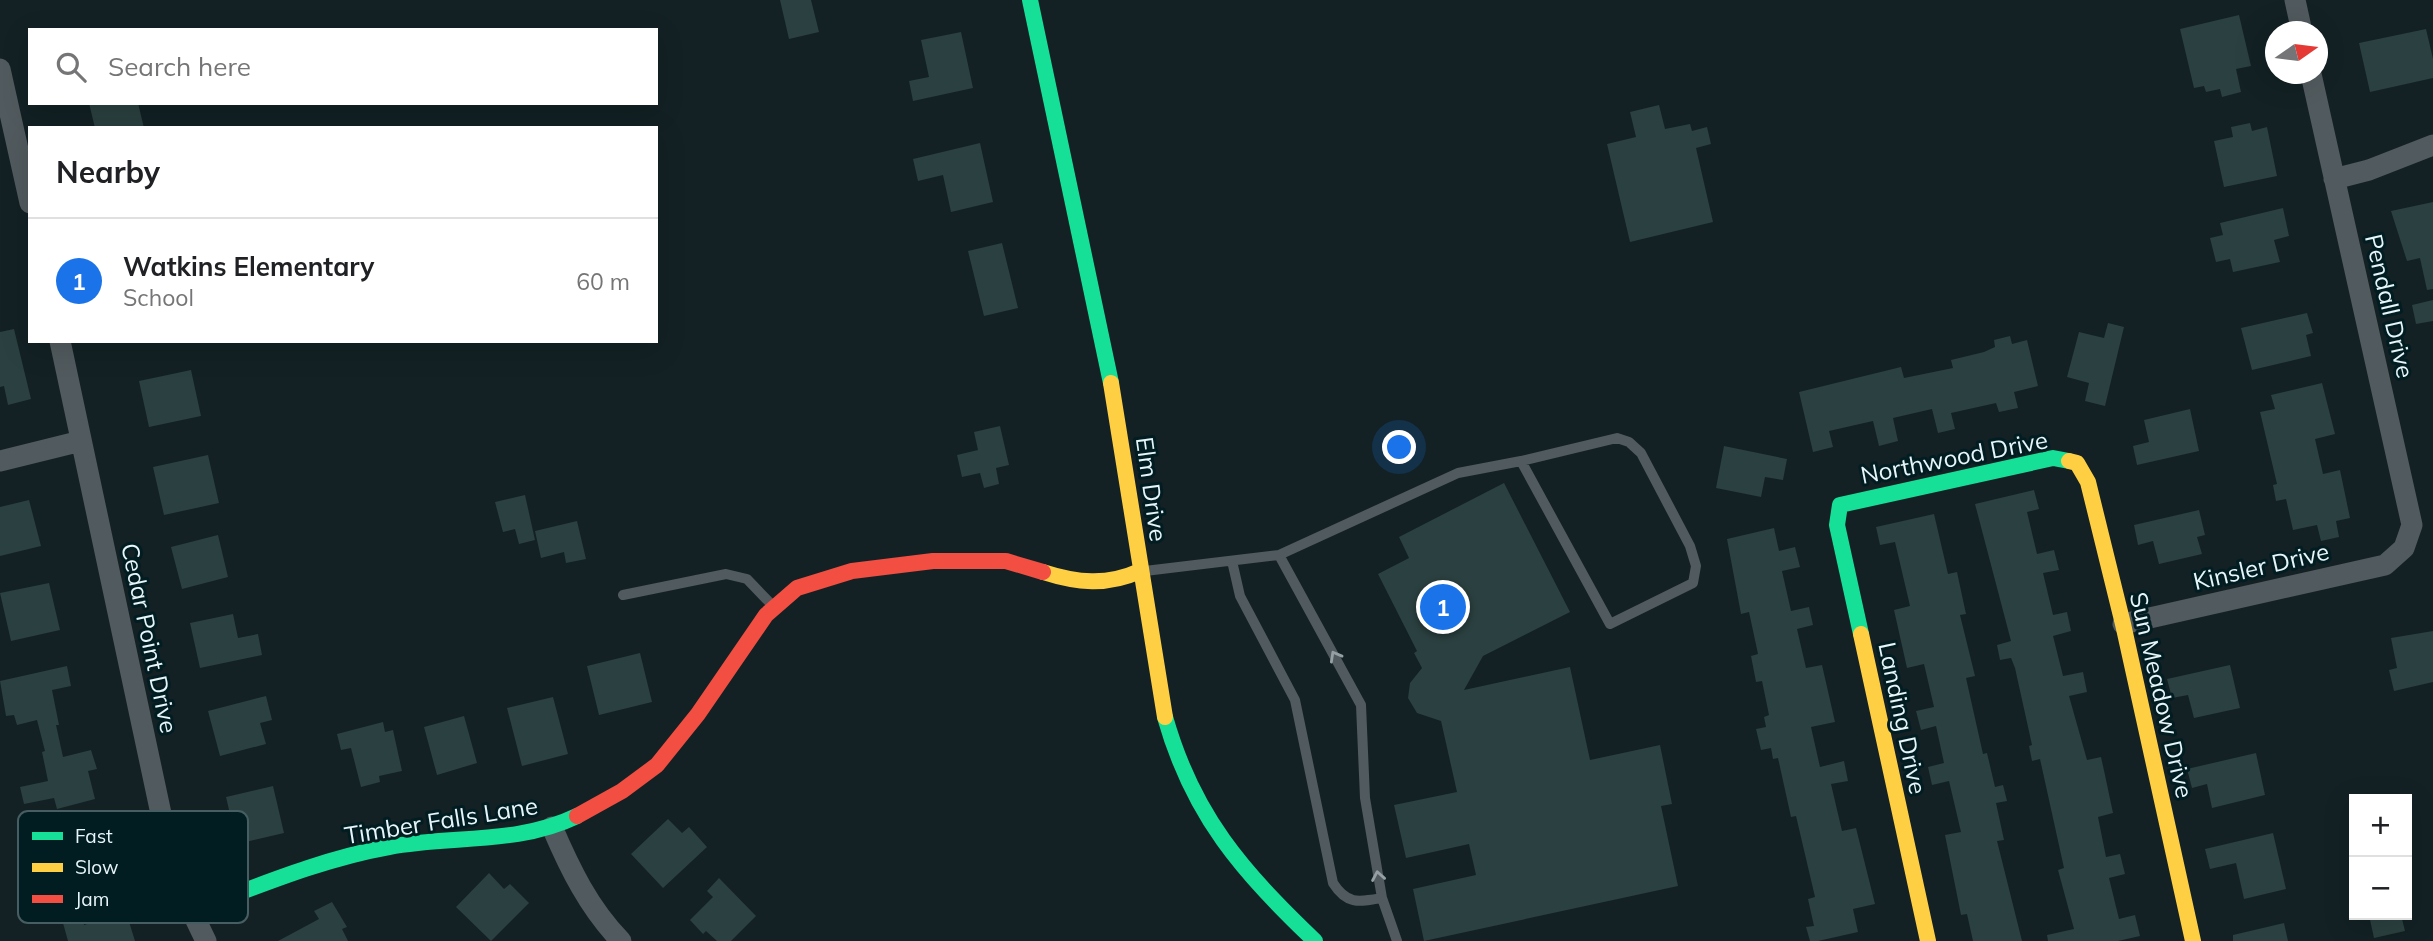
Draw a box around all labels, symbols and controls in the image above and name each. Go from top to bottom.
north arrow [2265,21,2328,84]
search box [28,28,658,105]
icon: search [52,48,90,86]
text: Search here [108,50,251,83]
text: Nearby [56,153,160,191]
street label: Pendall Drive [2359,231,2421,381]
text: Watkins Elementary [123,250,374,283]
text: 1 [72,267,86,296]
text: 60 m [576,267,630,296]
text: School [123,283,194,312]
street label: Northwood Drive [1858,424,2050,490]
your location [1382,430,1416,464]
street label: Elm Drive [1130,435,1174,543]
street label: Kinsler Drive [2190,536,2332,596]
street label: Cedar Point Drive [115,540,185,736]
pin: 1 [1420,581,1466,633]
street label: Sun Meadow Drive [2124,589,2200,801]
street label: Landing Drive [1872,639,1934,797]
one-way arrow [1329,651,1343,663]
street label: Timber Falls Lane [342,790,540,850]
map controls [2349,794,2412,920]
button: + [2349,794,2412,857]
legend [18,811,248,923]
text: Fast [75,824,113,848]
text: Slow [75,855,119,879]
button: − [2349,857,2412,920]
one-way arrow [1372,870,1387,882]
text: Jam [75,887,109,911]

